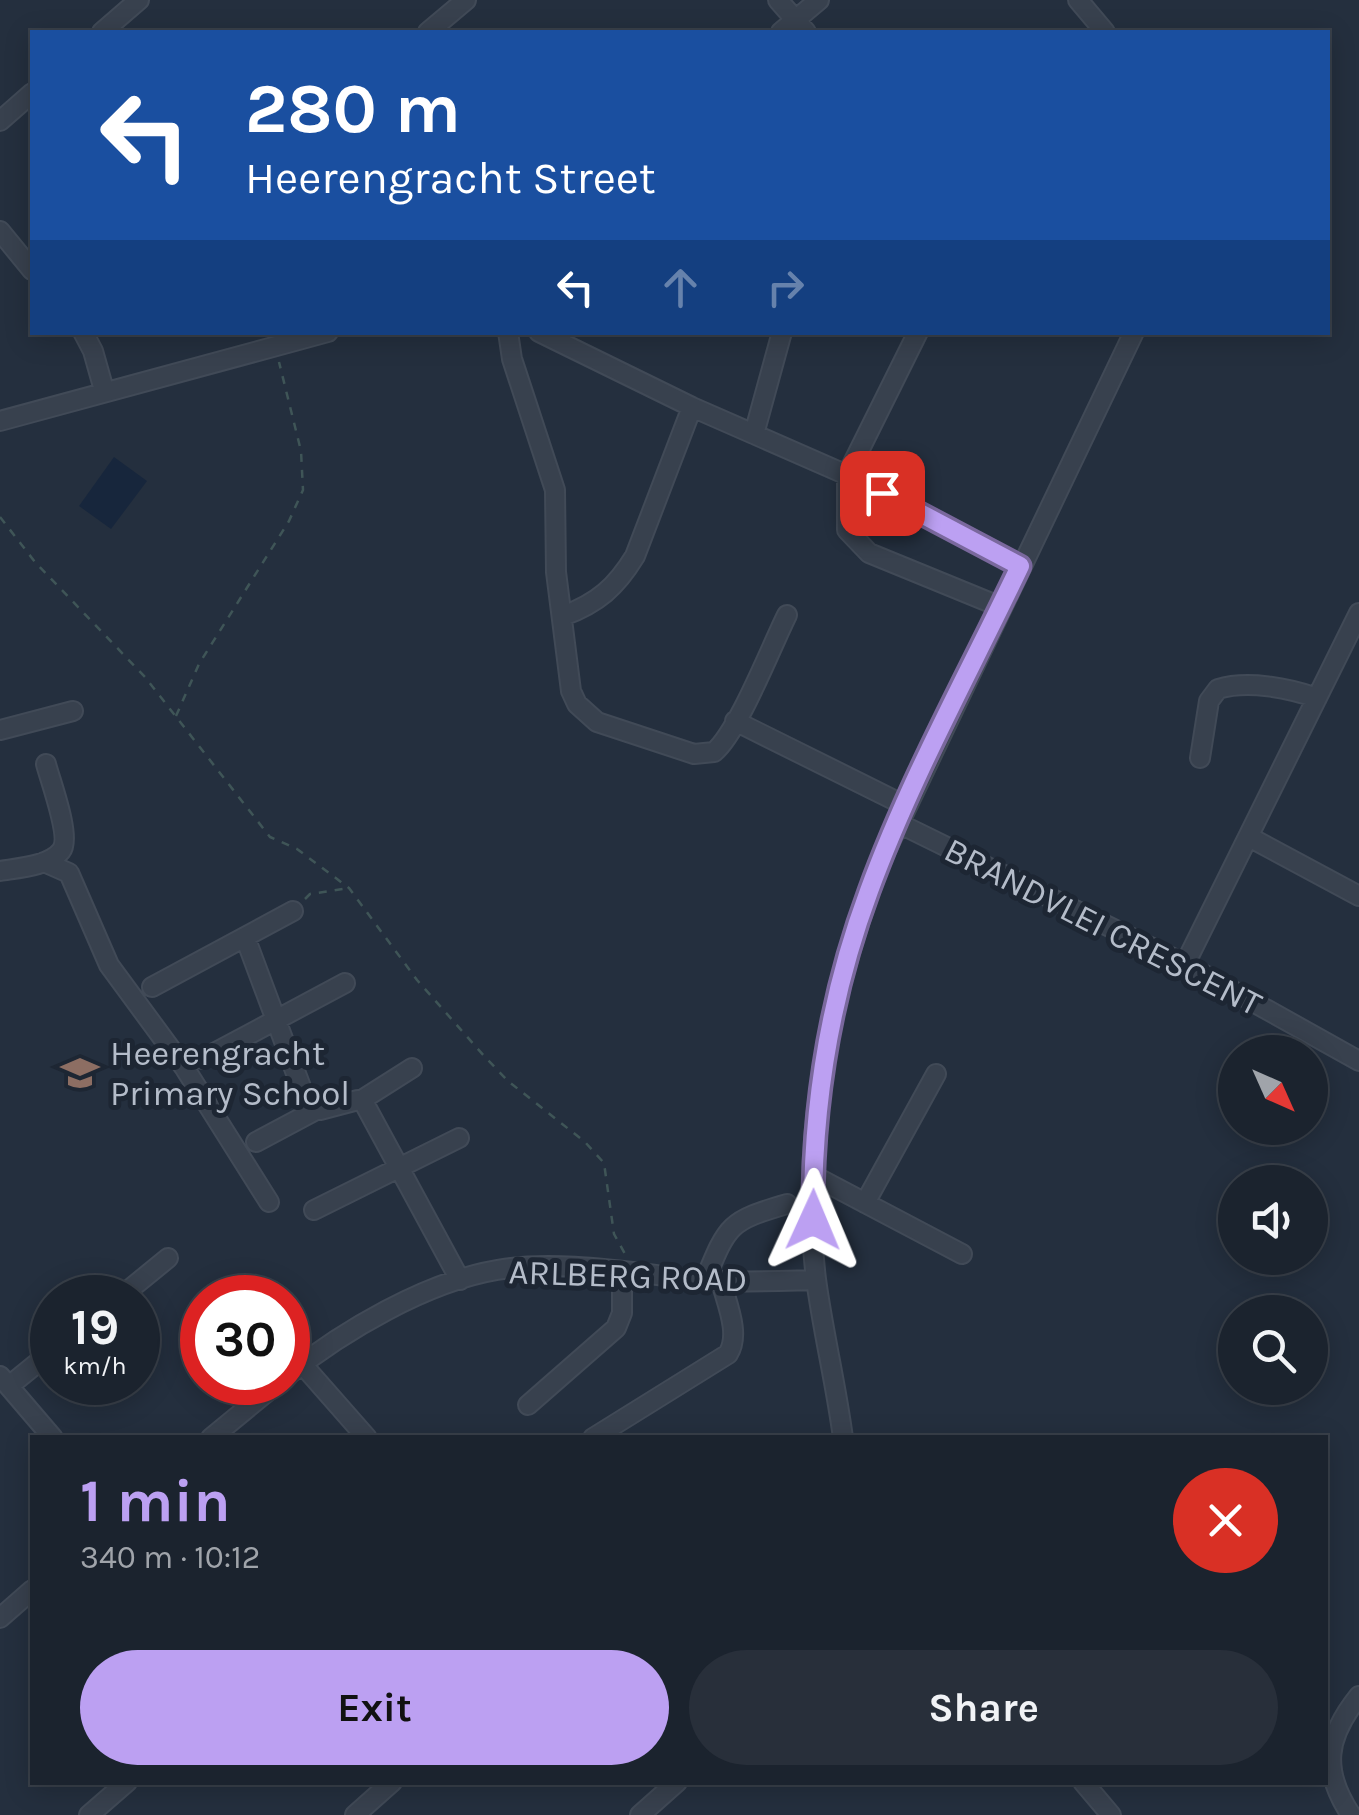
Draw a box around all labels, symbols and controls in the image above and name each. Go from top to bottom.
text: 280 m [245,68,461,150]
icon: left [80,70,210,200]
text: Heerengracht Street [245,152,656,204]
icon: left [548,260,603,315]
icon: ahead [653,260,708,315]
icon: right [758,260,813,315]
pin [840,451,925,536]
icon: arrive [855,466,910,521]
street label: BRANDVLEI CRESCENT [938,829,1269,1025]
place label: Heerengracht Primary School [110,1033,350,1114]
north arrow [1218,1035,1328,1145]
map controls [1218,1035,1328,1405]
school or university icon: Heerengracht Primary School [59,1052,101,1094]
button: sound [1218,1165,1328,1275]
position arrow [761,1168,865,1272]
street label: ARLBERG ROAD [508,1251,748,1301]
speed limit sign: 30 [180,1275,310,1405]
button: search [1218,1295,1328,1405]
text: 19 [71,1298,119,1357]
text: km/h [63,1351,127,1380]
text: 1 min [80,1466,231,1536]
button: close [1173,1468,1278,1573]
text: 340 m · 10:12 [80,1539,260,1576]
button: Exit [80,1650,669,1765]
button: Share [689,1650,1278,1765]

